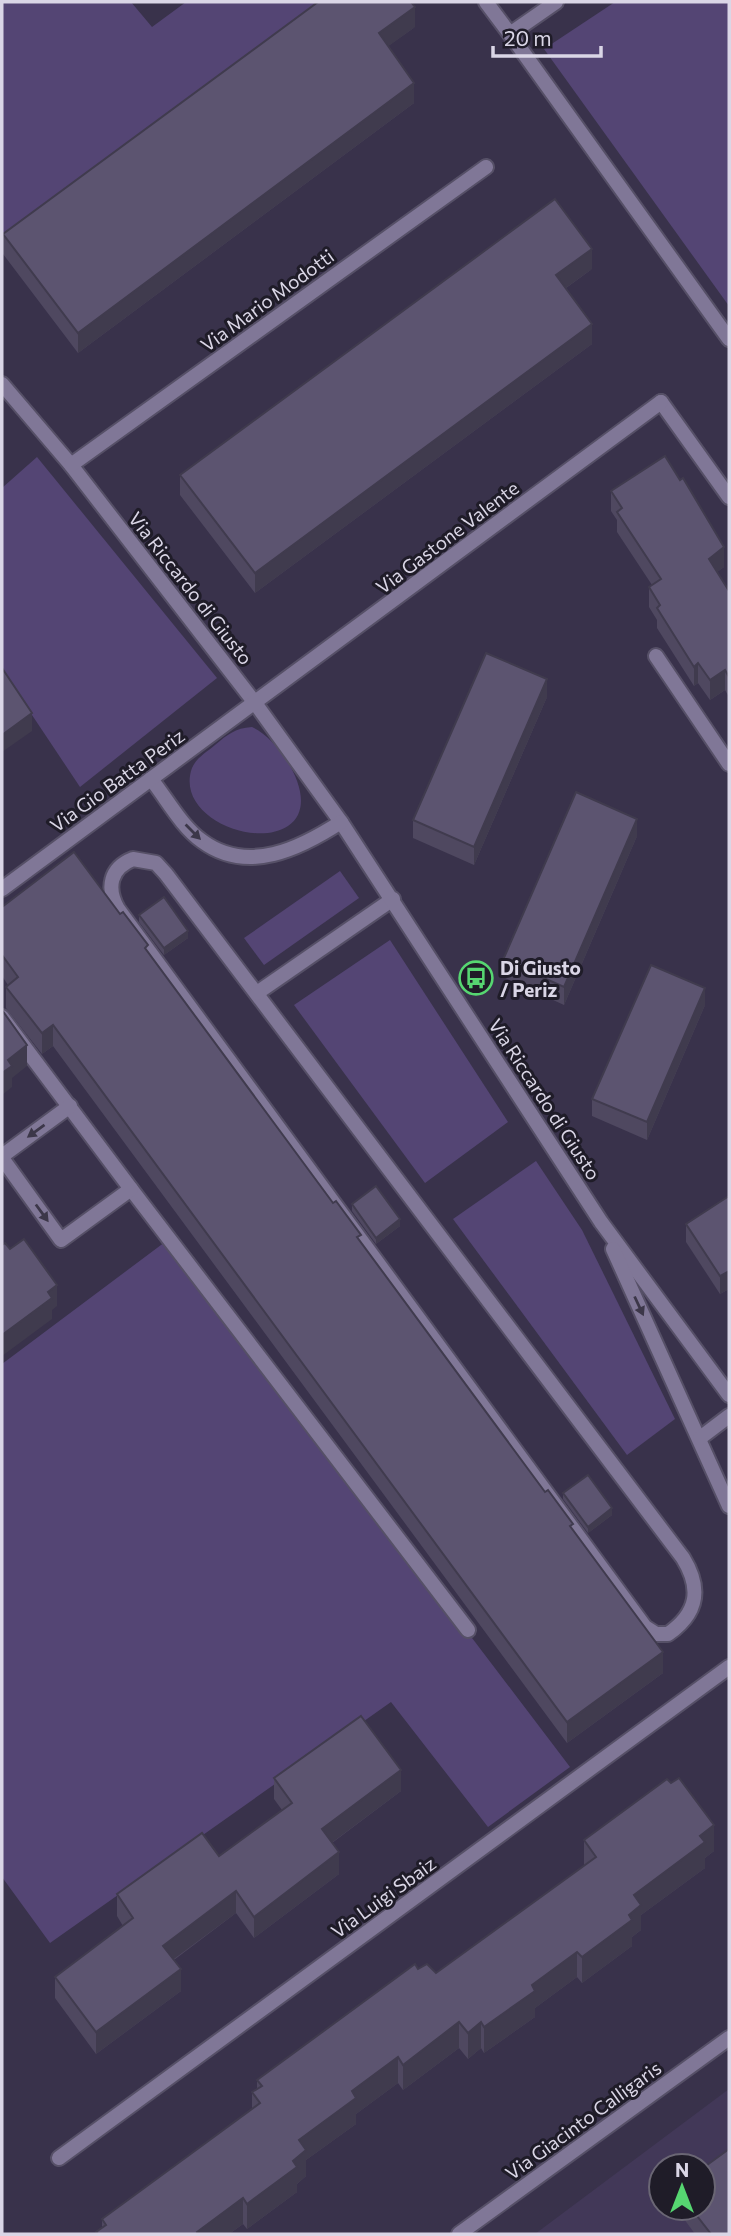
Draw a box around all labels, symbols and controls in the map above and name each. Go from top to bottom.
scale bar [493,14,602,58]
text: 20 m [504,25,552,50]
street label: Via Mario Modotti [196,244,338,356]
street label: Via Gastone Valente [371,476,523,598]
street label: Via Riccardo di Giusto [124,507,258,669]
street label: Via Gio Batta Periz [45,724,189,836]
one-way arrow [185,824,202,841]
place label: Di Giusto / Periz [500,956,581,1001]
bus stop icon: Di Giusto / Periz [457,959,495,997]
street label: Via Riccardo di Giusto [484,1014,606,1184]
one-way arrow [27,1124,45,1138]
one-way arrow [35,1204,49,1222]
one-way arrow [634,1296,645,1316]
street label: Via Luigi Sbaiz [326,1851,440,1943]
street label: Via Giacinto Calligaris [501,2056,665,2184]
north arrow [647,2152,717,2222]
text: N [675,2158,689,2181]

